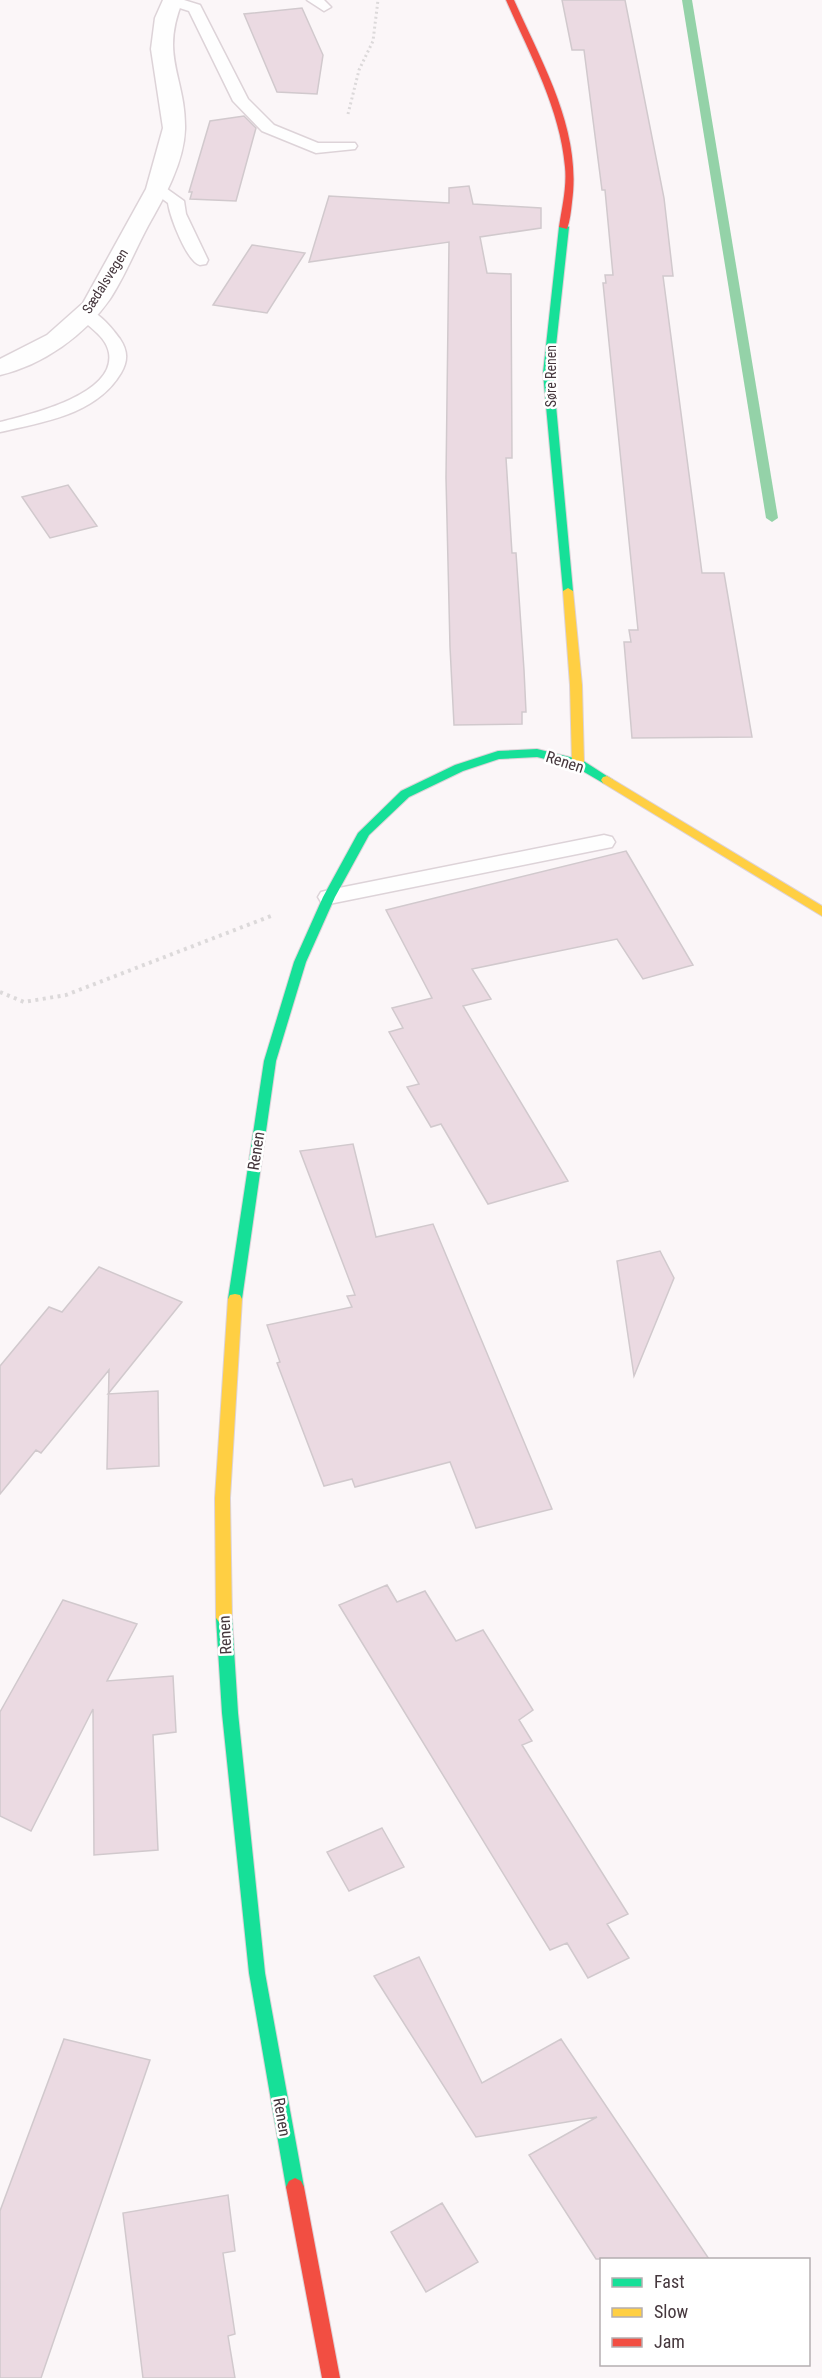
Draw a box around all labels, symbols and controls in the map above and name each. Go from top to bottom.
street label: Sædalsvegen [79,246,131,316]
street label: Søre Renen [543,345,559,407]
street label: Renen [544,747,586,777]
street label: Renen [244,1130,268,1172]
street label: Renen [214,1615,236,1655]
street label: Renen [269,2096,295,2138]
legend [600,2258,810,2366]
text: Fast [654,2271,685,2292]
text: Slow [654,2301,689,2322]
text: Jam [654,2331,685,2352]

